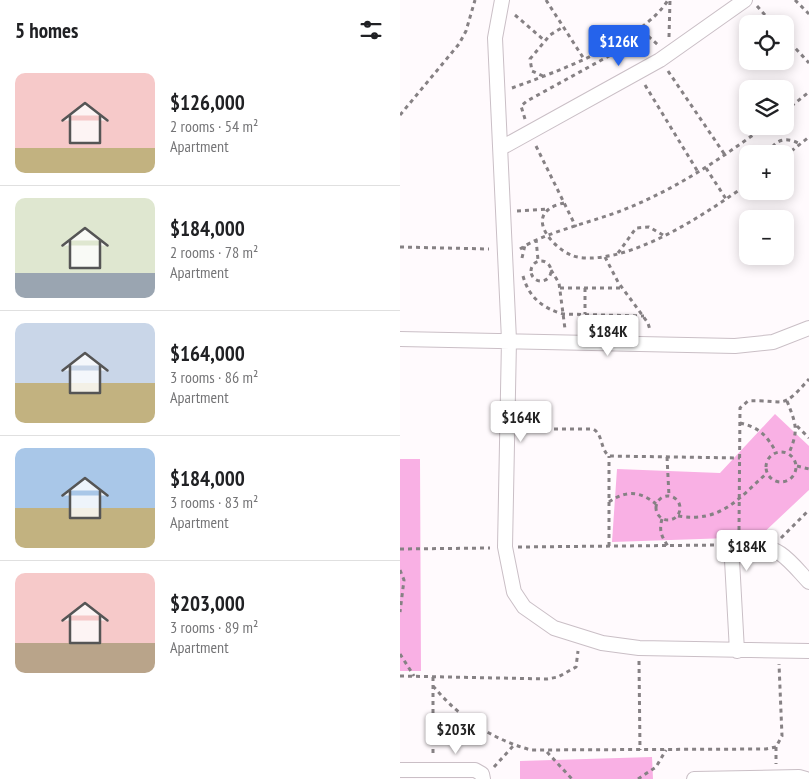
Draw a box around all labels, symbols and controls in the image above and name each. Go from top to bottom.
map controls [739,15,794,265]
button: locate [739,15,794,70]
icon: filters [357,16,385,44]
text: 5 homes [15,17,78,44]
pin: $126K [584,24,654,67]
text: $126K [600,31,638,51]
button: layers [739,80,794,135]
text: $126,000 [170,89,245,116]
icon: home [55,93,115,153]
text: 2 rooms · 54 m² [170,116,258,136]
text: Apartment [170,136,229,156]
button: + [739,145,794,200]
button: − [739,210,794,265]
text: $184,000 [170,215,245,242]
icon: home [55,218,115,278]
text: 2 rooms · 78 m² [170,242,258,262]
text: Apartment [170,262,229,282]
pin: $184K [573,314,643,357]
text: $184K [589,321,627,341]
text: $164,000 [170,340,245,367]
icon: home [55,343,115,403]
text: 3 rooms · 86 m² [170,367,258,387]
text: Apartment [170,387,229,407]
pin: $164K [486,400,556,443]
text: $164K [502,407,540,427]
text: $184,000 [170,465,245,492]
icon: home [55,468,115,528]
text: 3 rooms · 83 m² [170,492,258,512]
text: Apartment [170,512,229,532]
pin: $184K [712,530,782,572]
text: $184K [728,536,766,556]
text: $203,000 [170,590,245,617]
icon: home [55,593,115,653]
text: 3 rooms · 89 m² [170,617,258,637]
text: Apartment [170,637,229,657]
pin: $203K [421,712,491,755]
text: $203K [437,719,475,739]

